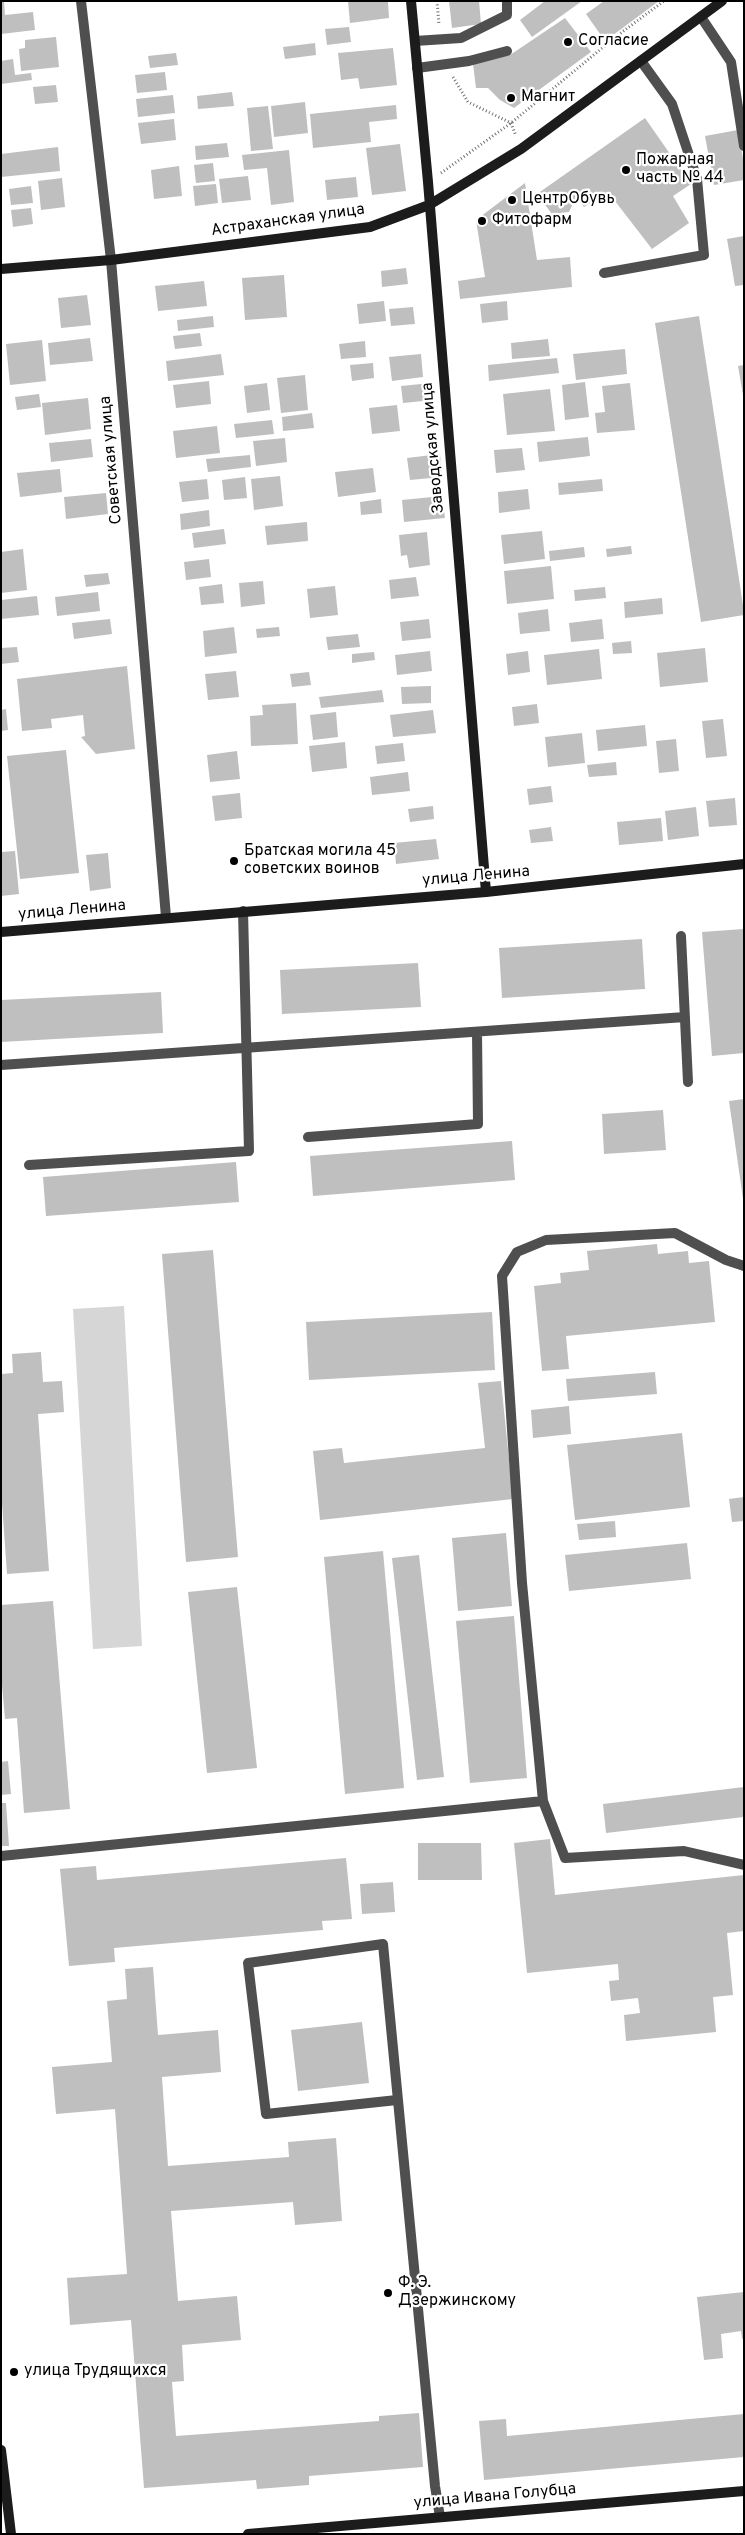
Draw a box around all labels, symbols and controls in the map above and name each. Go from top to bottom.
place label: Согласие [578,32,649,52]
marker: Согласие [562,36,574,48]
place label: Магнит [521,88,575,108]
marker: Магнит [505,92,517,104]
place label: Пожарная часть № 44 [636,151,724,189]
marker: Пожарная часть № 44 [620,164,632,176]
place label: ЦентрОбувь [522,190,615,210]
marker: ЦентрОбувь [506,194,518,206]
street label: Астраханская улица [210,201,366,241]
place label: Фитофарм [492,211,572,231]
marker: Фитофарм [476,215,488,227]
street label: Заводская улица [419,382,449,514]
street label: Советская улица [97,395,127,525]
place label: Братская могила 45 советских воинов [244,842,396,880]
marker: Братская могила 45 советских воинов [228,855,240,867]
street label: улица Ленина [421,863,531,891]
street label: улица Ленина [17,897,127,925]
place label: Ф. Э. Дзержинскому [398,2274,516,2312]
marker: Ф. Э. Дзержинскому [382,2287,394,2299]
place label: улица Трудящихся [24,2362,167,2382]
marker: улица Трудящихся [8,2366,20,2378]
street label: улица Ивана Голубца [413,2480,577,2514]

